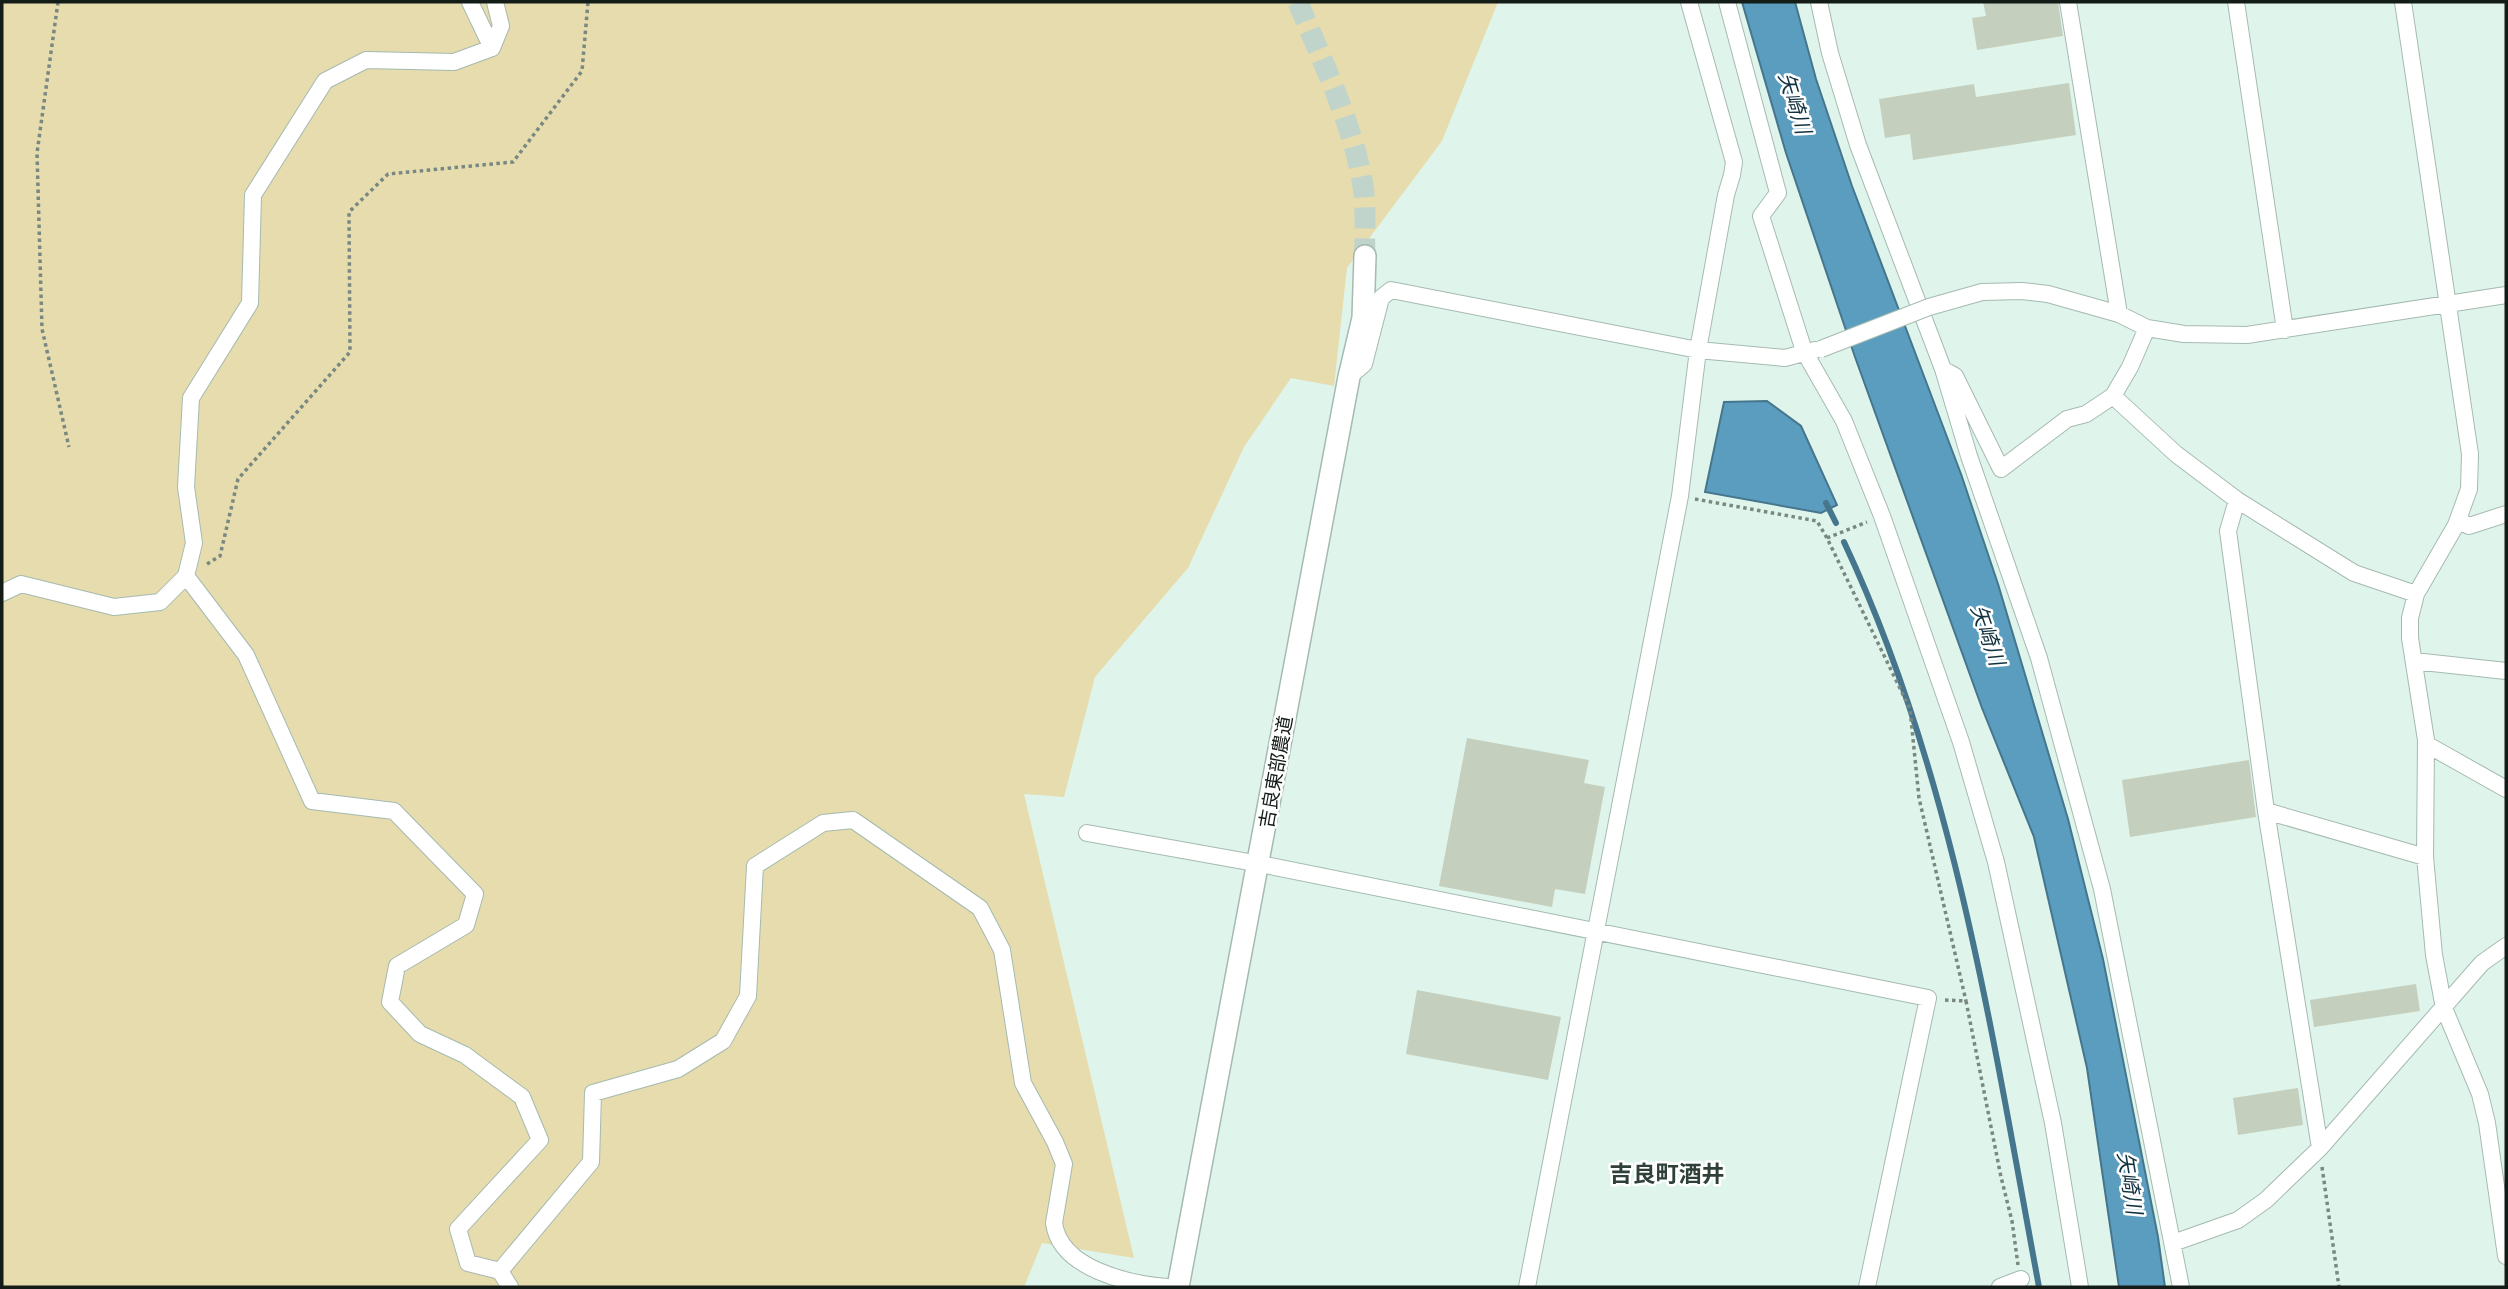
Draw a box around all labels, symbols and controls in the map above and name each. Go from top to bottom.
water label: 矢崎川 [1774,69,1817,139]
water label: 矢崎川 [1966,601,2011,671]
street label: 吉良東部農道 [1255,714,1297,830]
water label: 矢崎川 [2113,1150,2148,1218]
district label: 吉良町酒井 [1610,1161,1725,1188]

